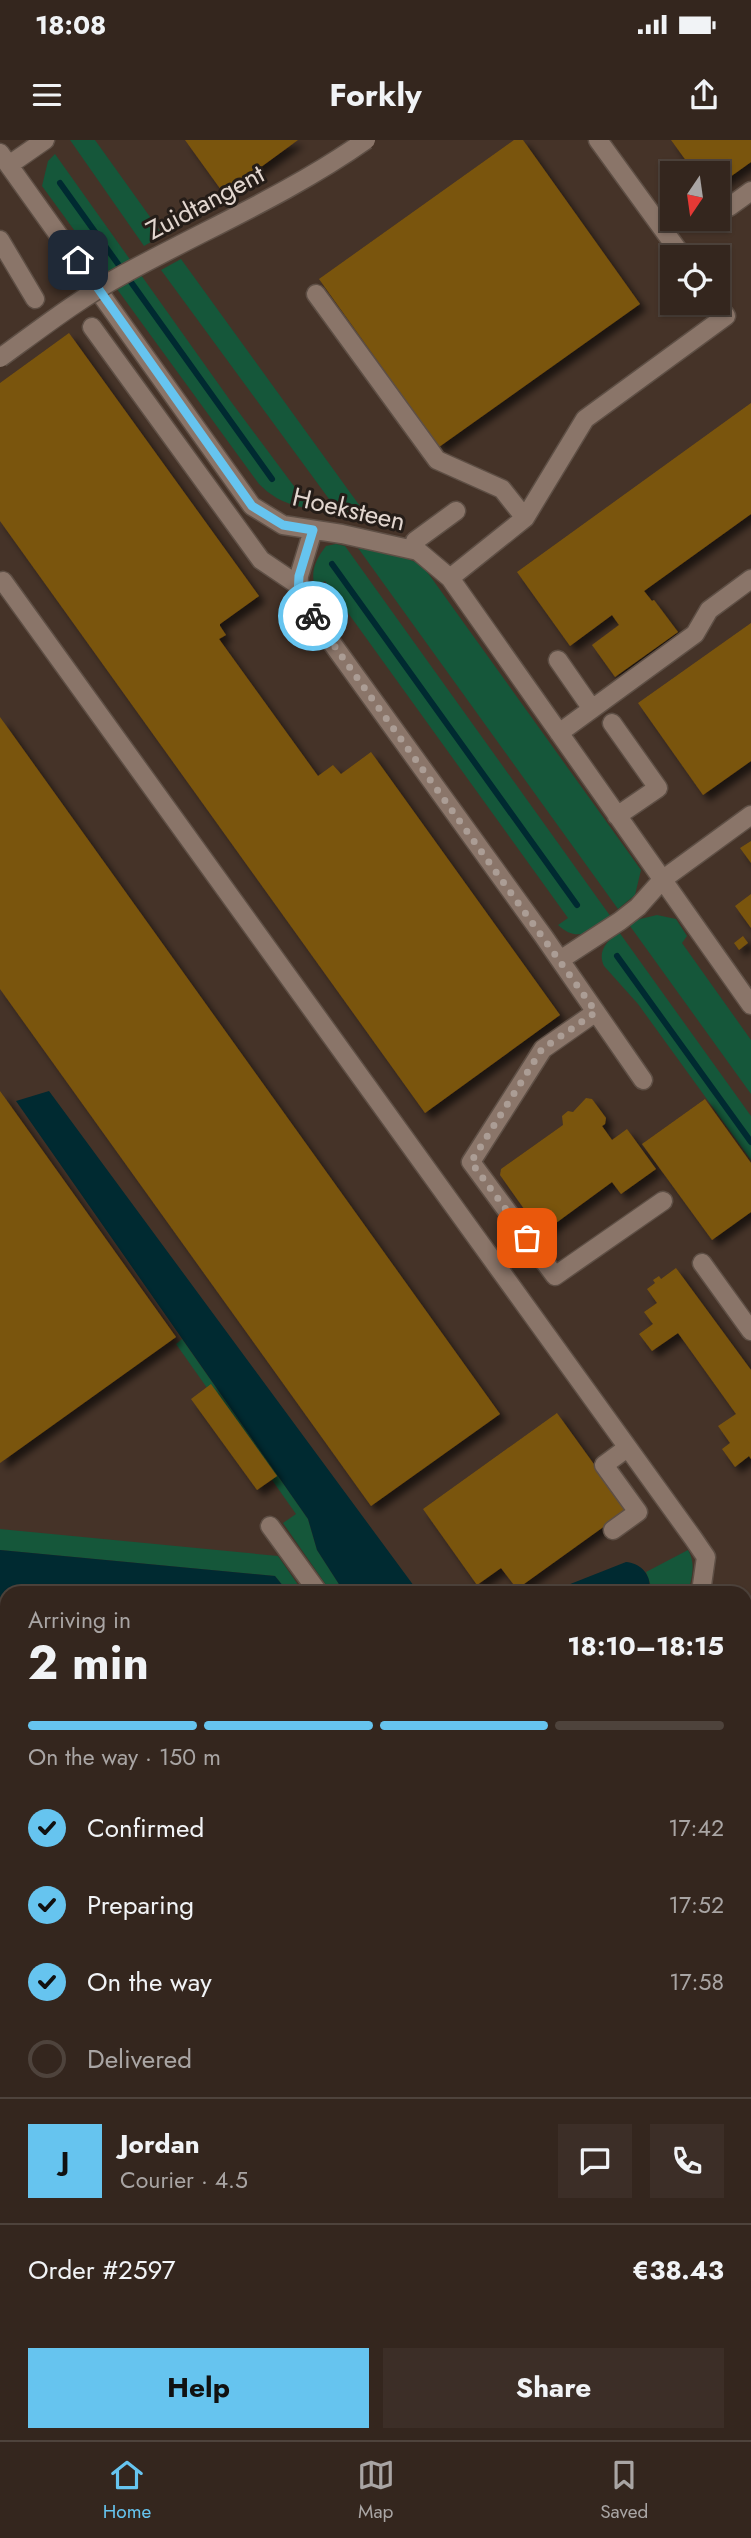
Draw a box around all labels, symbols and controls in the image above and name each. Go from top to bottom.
text: 18:08 [35,6,106,44]
text: Forkly [329,72,422,118]
icon: menu [28,76,66,114]
icon: share [685,76,723,114]
street label: Zuidtangent [139,155,272,249]
north arrow [660,161,730,231]
map controls [660,161,730,315]
pin [48,230,108,290]
icon: home [59,241,97,279]
button: locate [660,245,730,315]
street label: Hoeksteen [289,478,409,540]
courier [278,581,348,651]
icon: bike [294,597,332,635]
pin [497,1208,557,1268]
icon: bag [508,1219,546,1257]
text: Arriving in [28,1603,131,1637]
text: 18:10–18:15 [567,1627,724,1665]
text: 2 min [28,1630,149,1696]
text: On the way · 150 m [28,1740,221,1774]
icon: check [28,1809,66,1847]
text: Confirmed [87,1809,204,1847]
text: 17:42 [668,1811,724,1845]
icon: check [28,1886,66,1924]
text: Preparing [87,1886,194,1924]
text: 17:52 [669,1888,724,1922]
icon: check [28,1963,66,2001]
text: On the way [87,1963,212,2001]
text: 17:58 [669,1965,724,1999]
text: Delivered [87,2040,192,2078]
button: chat [558,2124,632,2198]
button: phone [650,2124,724,2198]
text: Jordan [120,2125,200,2163]
text: J [61,2142,69,2180]
text: Courier · 4.5 [120,2163,248,2197]
text: Order #2597 [28,2251,175,2289]
text: €38.43 [632,2251,724,2289]
button: Help [28,2348,369,2428]
button: Share [383,2348,724,2428]
tab: Home [103,2456,151,2525]
tab: Map [357,2456,395,2525]
tab: Saved [600,2456,648,2525]

